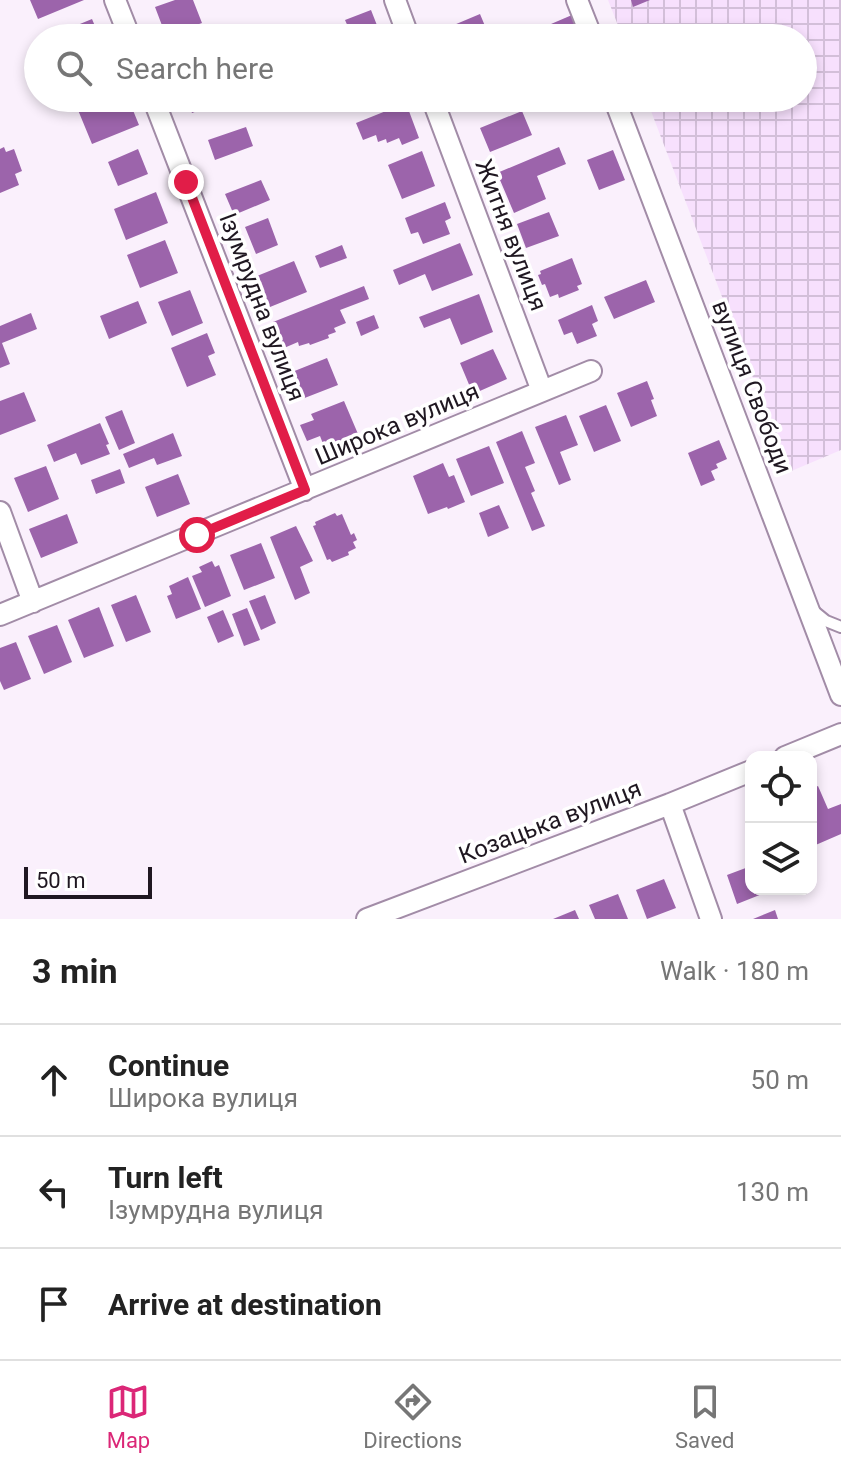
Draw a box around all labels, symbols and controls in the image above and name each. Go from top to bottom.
search box [24,24,817,112]
icon: search [52,46,96,90]
text: Search here [116,51,274,86]
street label: Житня вулиця [469,155,553,315]
route end [168,164,204,200]
street label: Ізумрудна вулиця [213,209,311,405]
street label: вулиця Свободи [706,296,798,478]
street label: Широка вулиця [311,377,483,471]
route start [179,517,215,553]
map controls [745,751,817,895]
button: locate [745,751,817,823]
street label: Козацька вулиця [455,774,645,870]
button: layers [745,823,817,895]
scale bar [24,863,152,899]
text: 50 m [36,868,85,893]
text: 3 min [32,951,117,991]
text: Walk · 180 m [660,956,809,986]
text: Continue [108,1048,229,1083]
icon: ahead [32,1058,76,1102]
text: 50 m [751,1065,809,1095]
text: Широка вулиця [108,1083,298,1113]
text: Turn left [108,1160,223,1195]
icon: left [32,1170,76,1214]
text: 130 m [736,1177,809,1207]
text: Ізумрудна вулиця [108,1195,324,1225]
icon: arrive [32,1282,76,1326]
text: Arrive at destination [108,1287,382,1322]
tab: Map [106,1380,150,1453]
tab: Directions [363,1380,462,1453]
tab: Saved [675,1380,735,1453]

